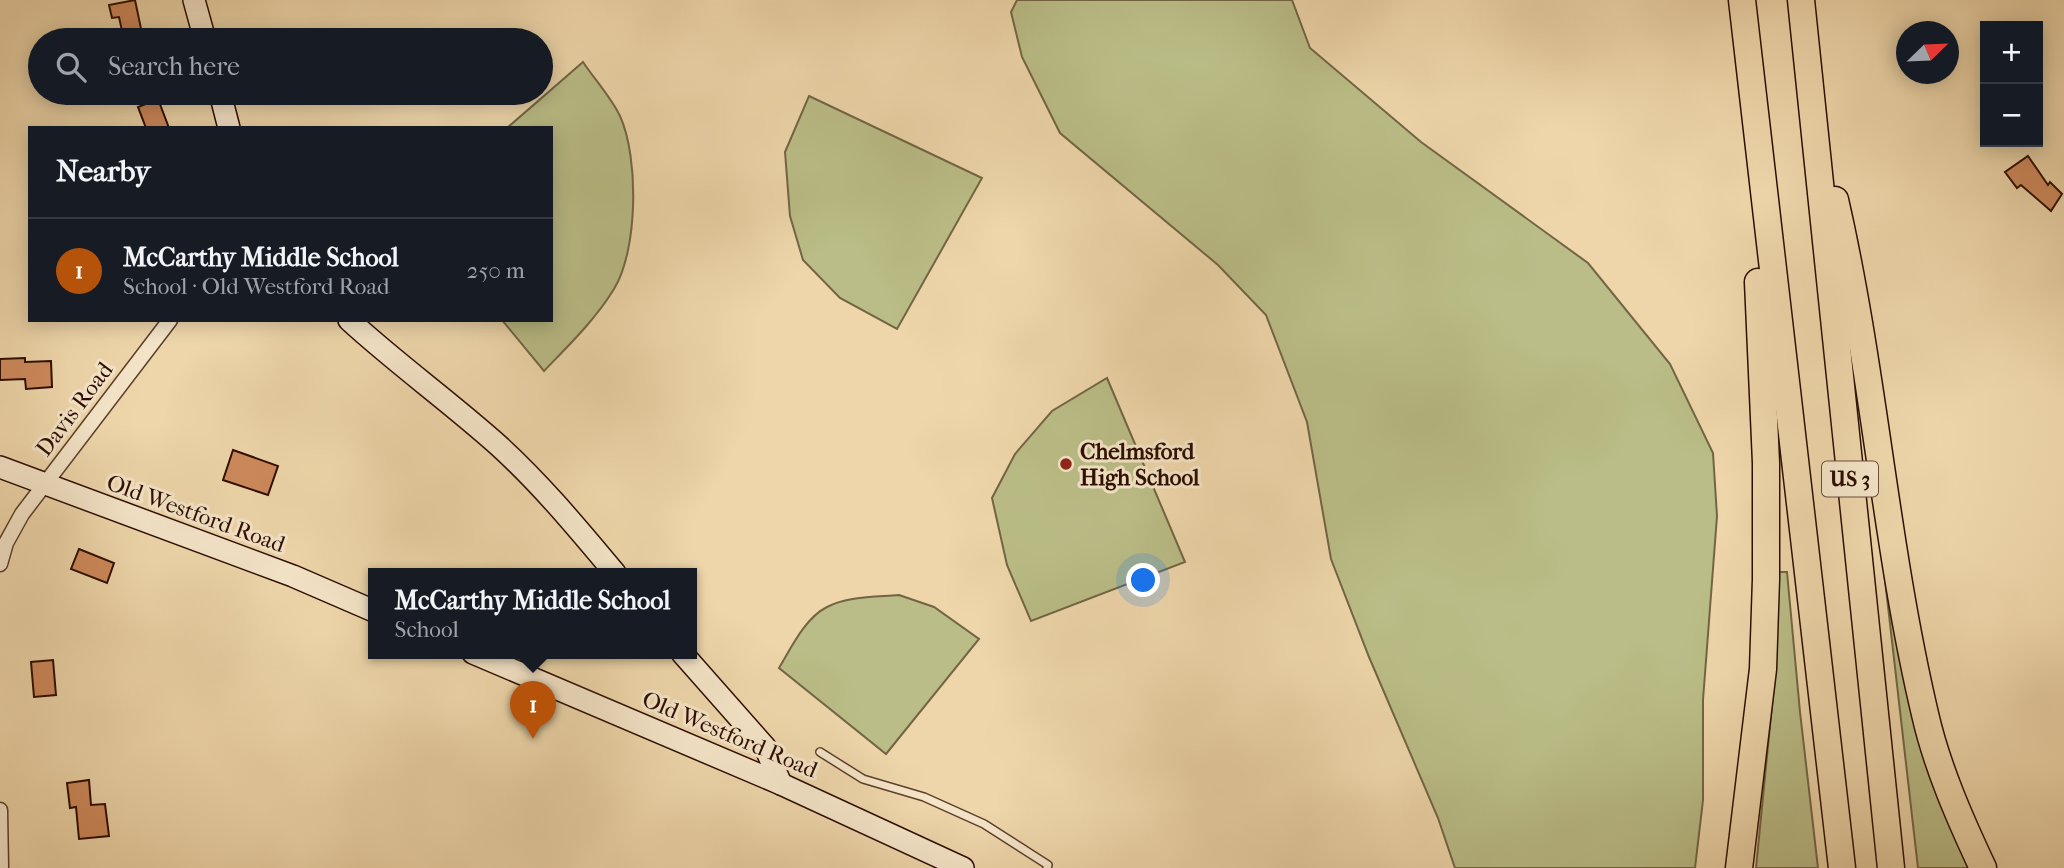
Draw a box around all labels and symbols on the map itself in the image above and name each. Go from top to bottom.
north arrow [1896,21,1959,84]
street label: Davis Road [30,357,119,462]
place label: Chelmsford High School [1080,438,1200,491]
marker: Chelmsford High School [1058,456,1074,472]
road number: US 3 [1822,462,1878,496]
street label: Old Westford Road [103,469,289,558]
your location [1126,563,1160,597]
pin: 1 [510,681,556,739]
street label: Old Westford Road [638,685,822,784]

